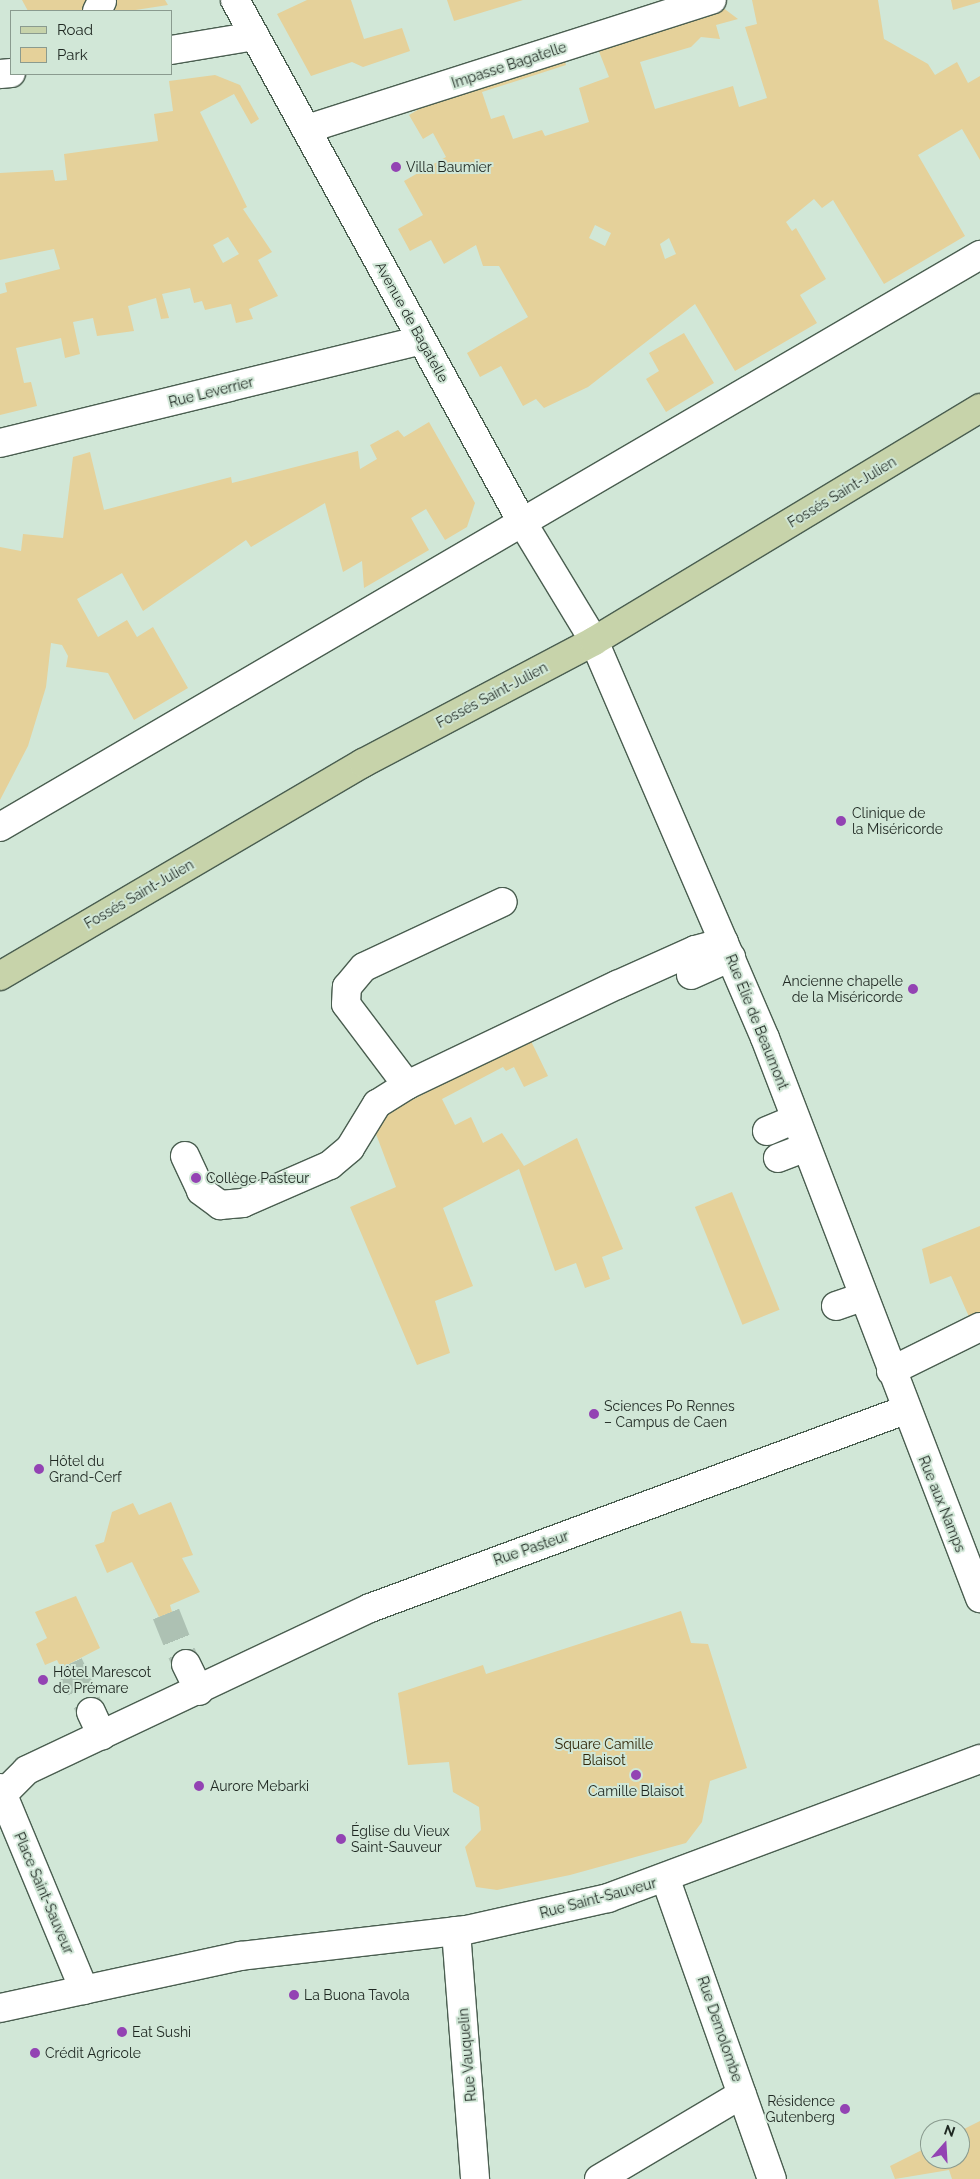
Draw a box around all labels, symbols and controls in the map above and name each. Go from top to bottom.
legend [10,10,172,75]
text: Road [57,21,93,39]
street label: Impasse Bagatelle [449,39,569,91]
text: Park [57,46,88,64]
place label: Villa Baumier [406,159,492,175]
marker: Villa Baumier [390,161,402,173]
street label: Avenue de Bagatelle [372,259,452,385]
street label: Rue Leverrier [167,373,255,411]
street label: Fossés Saint-Julien [785,453,899,531]
street label: Fossés Saint-Julien [434,659,550,731]
place label: Clinique de la Miséricorde [852,805,943,838]
marker: Clinique de la Miséricorde [834,814,848,828]
street label: Fossés Saint-Julien [81,856,197,932]
street label: Rue Élie de Beaumont [722,952,792,1092]
place label: Ancienne chapelle de la Miséricorde [782,973,903,1006]
marker: Ancienne chapelle de la Miséricorde [907,983,919,995]
place label: Collège Pasteur [206,1170,309,1186]
marker: Collège Pasteur [190,1172,202,1184]
place label: Sciences Po Rennes – Campus de Caen [604,1398,735,1430]
marker: Sciences Po Rennes – Campus de Caen [588,1408,600,1420]
place label: Hôtel du Grand-Cerf [49,1453,122,1485]
street label: Rue aux Namps [915,1453,969,1555]
marker: Hôtel du Grand-Cerf [33,1463,45,1475]
street label: Rue Pasteur [491,1527,571,1569]
place label: Hôtel Marescot de Prémare [53,1664,152,1696]
marker: Hôtel Marescot de Prémare [37,1674,49,1686]
park label: Square Camille Blaisot [555,1736,653,1768]
marker: Camille Blaisot [630,1769,642,1781]
place label: Aurore Mebarki [210,1778,309,1794]
marker: Aurore Mebarki [192,1779,206,1793]
place label: Camille Blaisot [588,1783,684,1799]
place label: Église du Vieux Saint-Sauveur [351,1823,450,1855]
street label: Place Saint-Sauveur [11,1830,77,1956]
marker: Église du Vieux Saint-Sauveur [335,1833,347,1845]
street label: Rue Saint-Sauveur [538,1874,658,1922]
street label: Rue Demolombe [694,1974,746,2084]
place label: La Buona Tavola [304,1987,410,2003]
marker: La Buona Tavola [288,1989,300,2001]
street label: Rue Vauquelin [455,2007,479,2103]
place label: Eat Sushi [132,2024,191,2040]
marker: Eat Sushi [116,2026,128,2038]
place label: Crédit Agricole [45,2045,141,2061]
marker: Crédit Agricole [29,2047,41,2059]
place label: Résidence Gutenberg [765,2093,835,2126]
marker: Résidence Gutenberg [839,2103,851,2115]
north arrow [920,2119,970,2169]
text: N [942,2121,957,2140]

